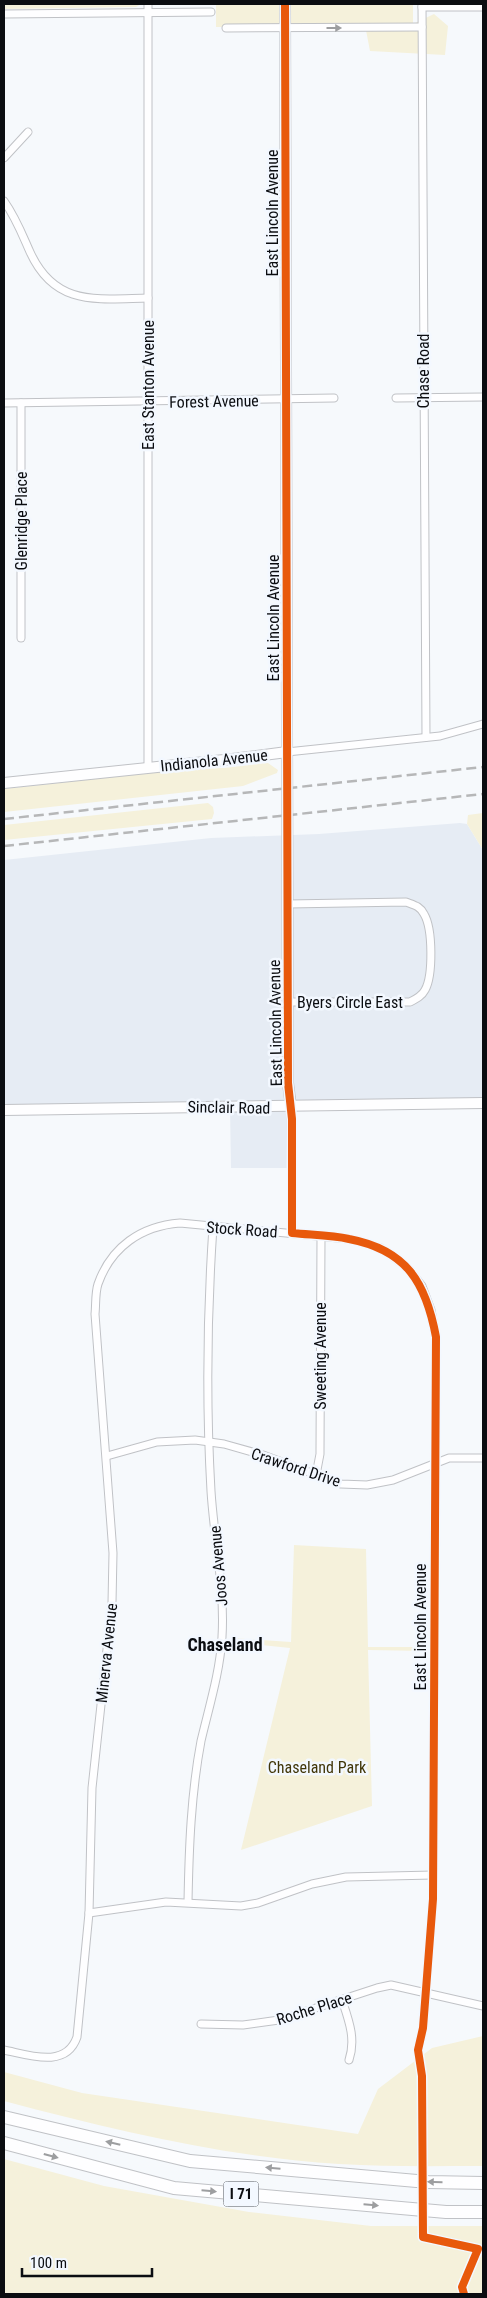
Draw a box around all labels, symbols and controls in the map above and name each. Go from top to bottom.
one-way arrow [326,24,342,32]
street label: East Lincoln Avenue [263,150,282,276]
street label: East Stanton Avenue [139,320,158,450]
street label: Chase Road [414,333,433,409]
street label: Forest Avenue [169,391,259,412]
street label: Glenridge Place [12,471,31,571]
street label: East Lincoln Avenue [264,555,283,681]
street label: Indianola Avenue [159,745,269,776]
street label: East Lincoln Avenue [265,959,286,1087]
street label: Byers Circle East [297,993,403,1012]
street label: Sinclair Road [187,1097,271,1118]
street label: Stock Road [206,1218,278,1241]
street label: Sweeting Avenue [311,1302,330,1410]
street label: Crawford Drive [249,1444,343,1491]
street label: Joos Avenue [206,1525,231,1607]
street label: East Lincoln Avenue [411,1564,430,1690]
street label: Minerva Avenue [92,1602,121,1704]
district label: Chaseland [187,1634,263,1655]
park label: Chaseland Park [268,1758,367,1777]
street label: Roche Place [274,1988,354,2029]
one-way arrow [105,2139,120,2147]
one-way arrow [43,2152,58,2160]
one-way arrow [264,2164,280,2172]
one-way arrow [426,2178,442,2186]
road number: I 71 [224,2182,258,2206]
one-way arrow [201,2187,217,2195]
one-way arrow [363,2202,379,2210]
scale bar [22,2246,152,2278]
text: 100 m [30,2254,67,2272]

